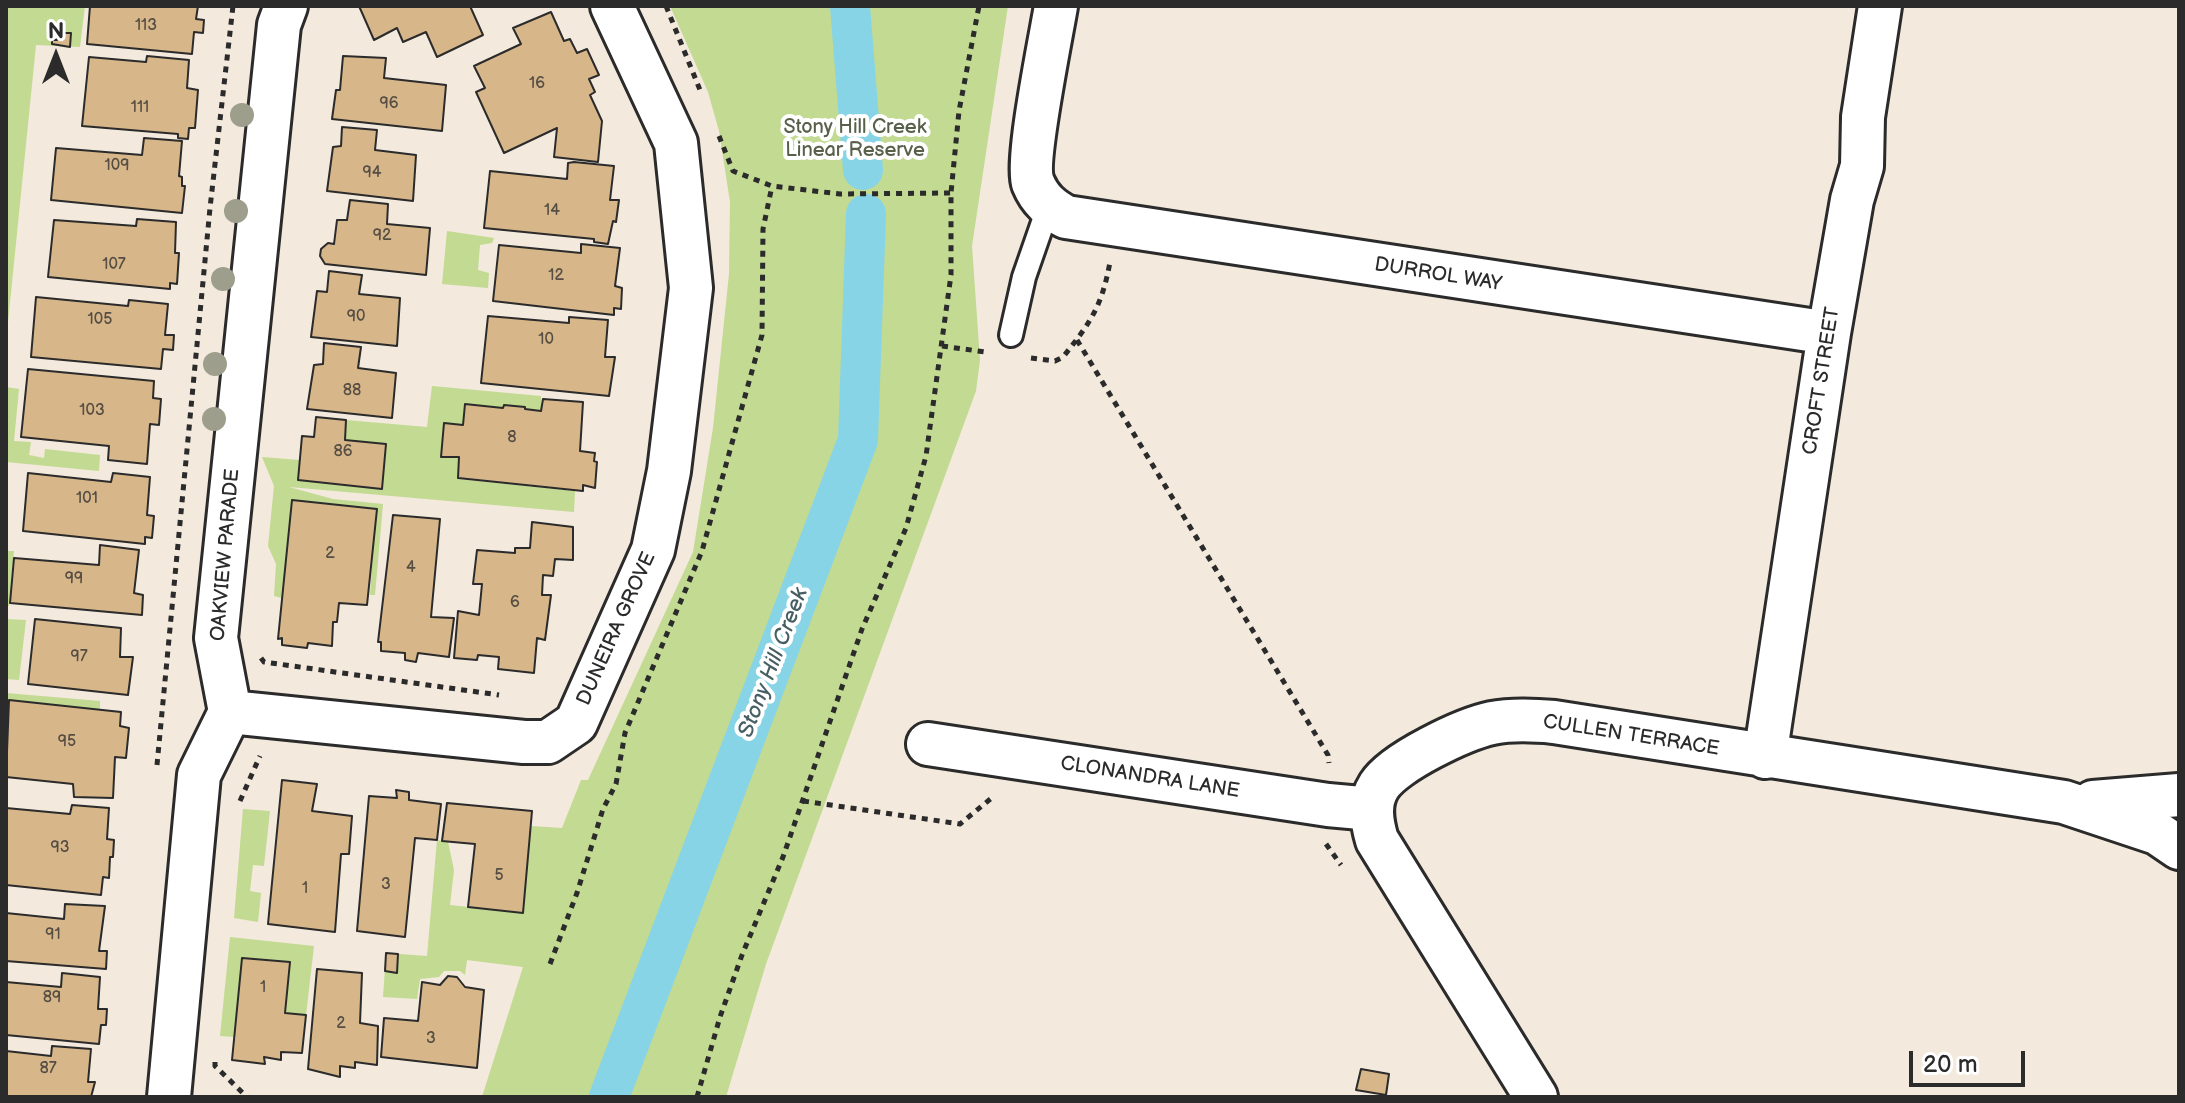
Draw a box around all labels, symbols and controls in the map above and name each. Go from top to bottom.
north arrow [16,16,96,96]
house number: 113 [135,16,157,36]
text: N [48,18,64,45]
house number: 16 [529,74,545,94]
house number: 96 [379,94,399,114]
house number: 111 [131,98,149,118]
park label: Stony Hill Creek Linear Reserve [784,116,926,163]
house number: 109 [105,156,129,176]
house number: 94 [362,163,382,183]
house number: 14 [544,201,560,221]
house number: 92 [373,226,391,246]
street label: DURROL WAY [1373,253,1503,297]
house number: 107 [102,255,126,275]
house number: 12 [548,266,564,286]
street label: CROFT STREET [1798,305,1846,457]
house number: 90 [347,307,365,327]
house number: 105 [88,310,112,330]
house number: 10 [538,330,554,350]
house number: 88 [343,381,361,401]
house number: 103 [79,401,105,421]
house number: 8 [507,428,517,448]
house number: 86 [333,442,353,462]
street label: OAKVIEW PARADE [207,468,245,642]
house number: 101 [76,489,98,509]
house number: 2 [325,544,335,564]
street label: DUNEIRA GROVE [572,549,662,709]
house number: 4 [406,558,416,578]
house number: 99 [65,569,83,589]
water label: Stony Hill Creek [733,584,815,742]
house number: 6 [510,593,520,613]
house number: 97 [70,647,88,667]
street label: CULLEN TERRACE [1541,710,1721,762]
house number: 95 [58,732,76,752]
street label: CLONANDRA LANE [1059,752,1241,804]
house number: 93 [50,838,70,858]
house number: 5 [494,866,504,886]
house number: 3 [381,875,391,895]
house number: 1 [302,879,308,899]
house number: 91 [45,925,61,945]
house number: 1 [260,978,266,998]
house number: 89 [43,988,61,1008]
house number: 2 [336,1014,346,1034]
house number: 3 [426,1029,436,1049]
scale bar [1913,1035,2029,1085]
text: 20 m [1923,1050,1978,1079]
house number: 87 [39,1059,57,1079]

